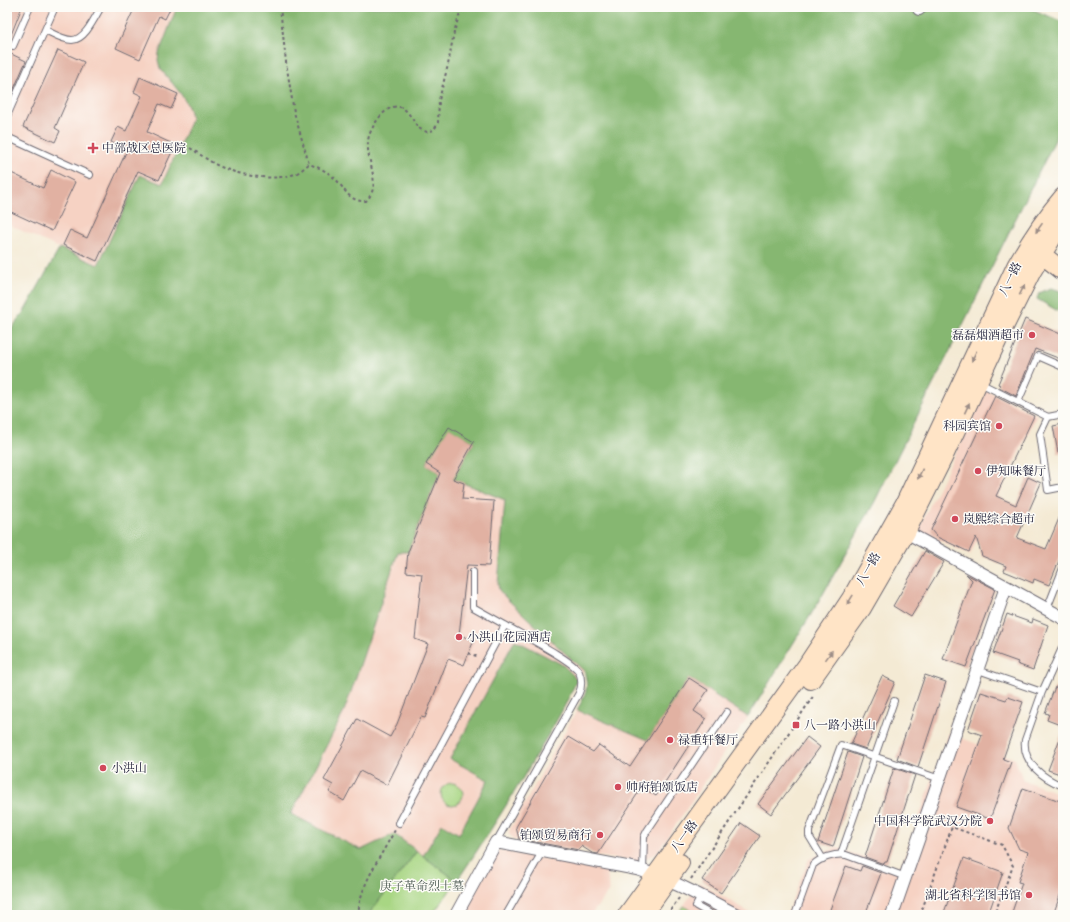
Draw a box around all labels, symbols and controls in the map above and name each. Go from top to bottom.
place label: 中部战区总医院 [102,140,186,156]
marker: 中部战区总医院 [87,142,99,154]
one-way arrow [1035,223,1043,233]
street label: 八一路 [995,259,1025,299]
one-way arrow [1019,285,1025,296]
place label: 磊磊烟酒超市 [952,327,1024,343]
marker: 磊磊烟酒超市 [1027,330,1037,340]
one-way arrow [971,350,977,362]
one-way arrow [964,402,970,413]
place label: 科园宾馆 [943,418,991,434]
marker: 科园宾馆 [994,421,1004,431]
place label: 伊知味餐厅 [986,463,1046,479]
marker: 伊知味餐厅 [973,466,983,476]
one-way arrow [916,469,922,481]
place label: 岚熙综合超市 [963,511,1035,527]
marker: 岚熙综合超市 [950,514,960,524]
street label: 八一路 [852,549,884,589]
one-way arrow [846,594,853,606]
place label: 小洪山花园酒店 [467,629,551,645]
marker: 小洪山花园酒店 [454,632,464,642]
one-way arrow [825,650,833,661]
place label: 八一路小洪山 [804,717,876,733]
marker: 八一路小洪山 [791,720,801,730]
place label: 禄重轩餐厅 [678,732,738,748]
marker: 禄重轩餐厅 [665,735,675,745]
place label: 小洪山 [111,760,147,776]
marker: 小洪山 [98,763,108,773]
place label: 帅府铂颂饭店 [626,779,698,795]
marker: 帅府铂颂饭店 [613,782,623,792]
place label: 中国科学院武汉分院 [874,813,982,829]
marker: 中国科学院武汉分院 [985,816,995,826]
street label: 八一路 [667,817,701,855]
place label: 铂颂贸易商行 [520,827,592,843]
marker: 铂颂贸易商行 [595,830,605,840]
park label: 庚子革命烈士墓 [380,878,464,894]
place label: 湖北省科学图书馆 [925,887,1021,903]
marker: 湖北省科学图书馆 [1024,890,1034,900]

